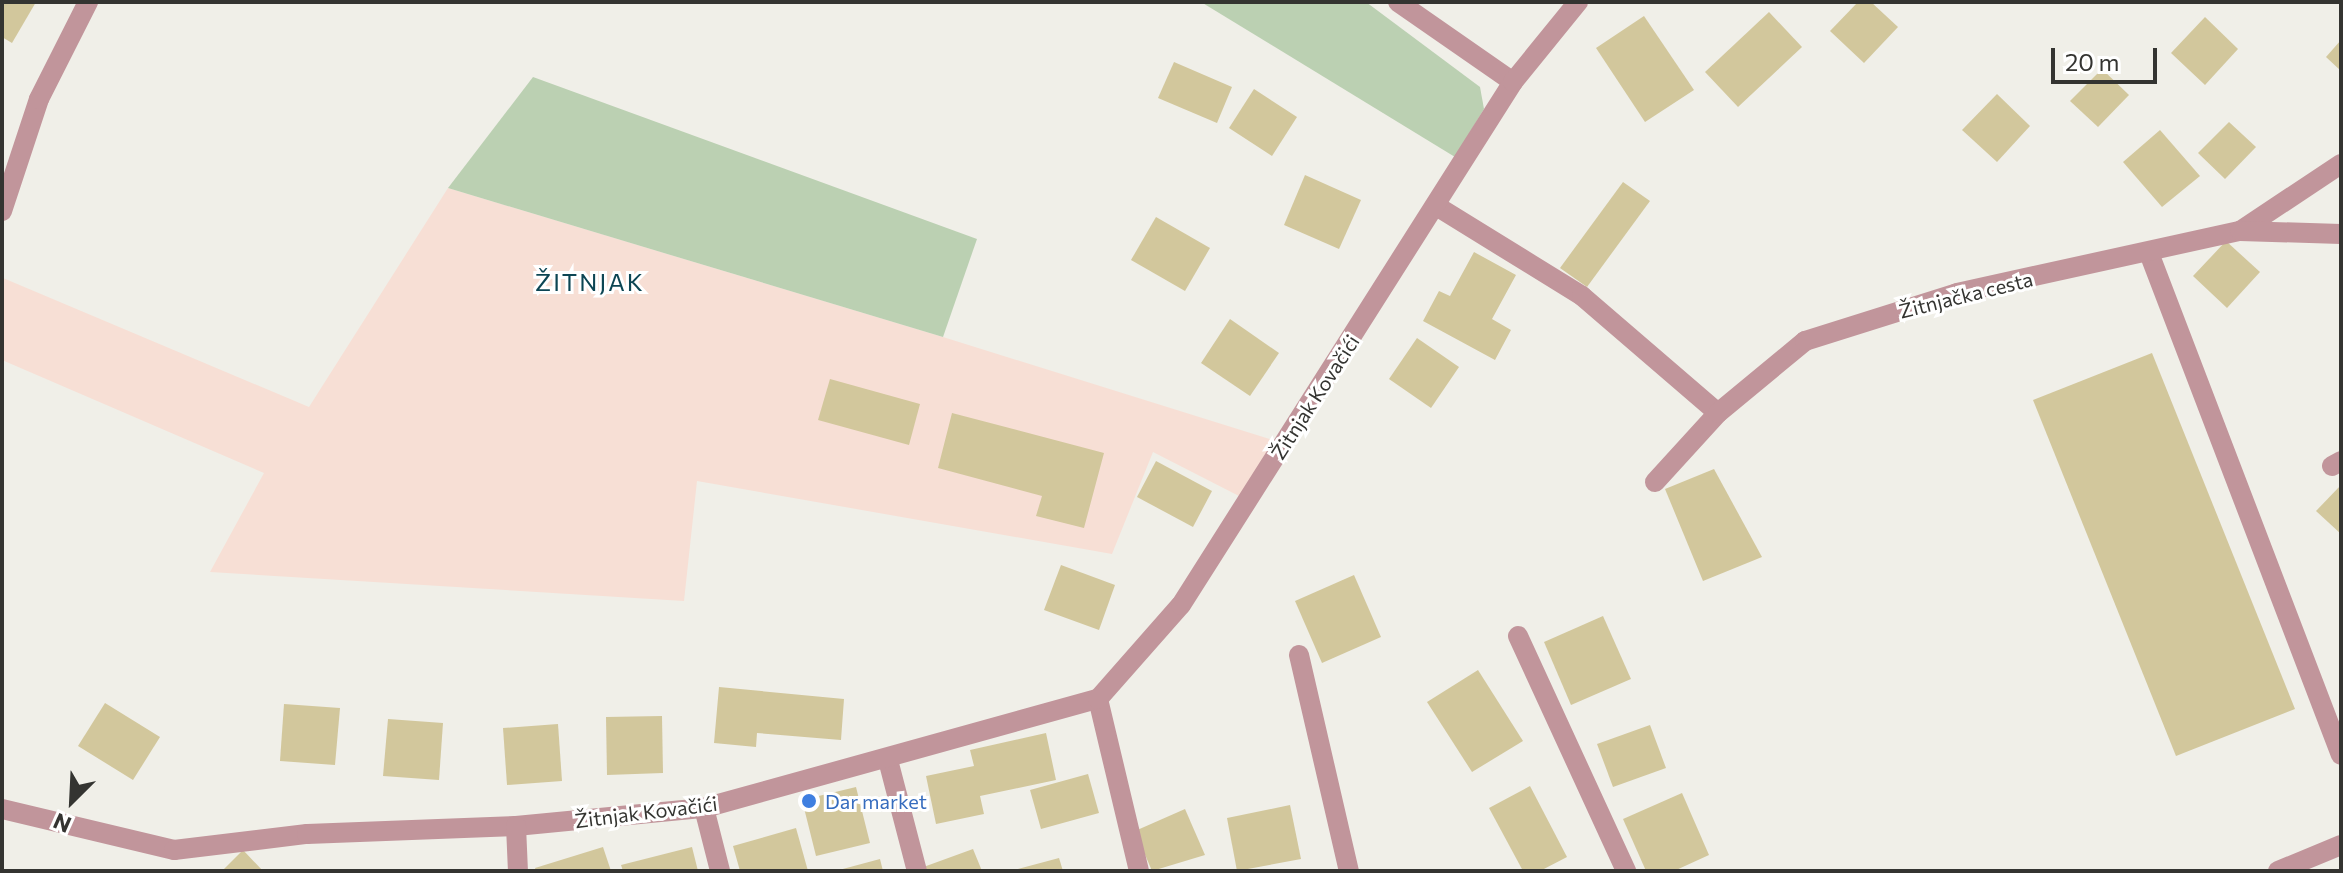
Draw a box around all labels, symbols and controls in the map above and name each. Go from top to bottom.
scale bar [2055,32,2161,82]
text: 20 m [2065,47,2119,76]
street label: Žitnjačka cesta [1897,267,2035,323]
district label: ŽITNJAK [535,268,645,296]
street label: Žitnjak Kovačići [1266,330,1364,464]
north arrow [32,761,112,841]
place label: Dar market [825,789,927,813]
street label: Žitnjak Kovačići [573,791,719,833]
marker: Dar market [800,792,818,810]
text: N [49,808,75,839]

